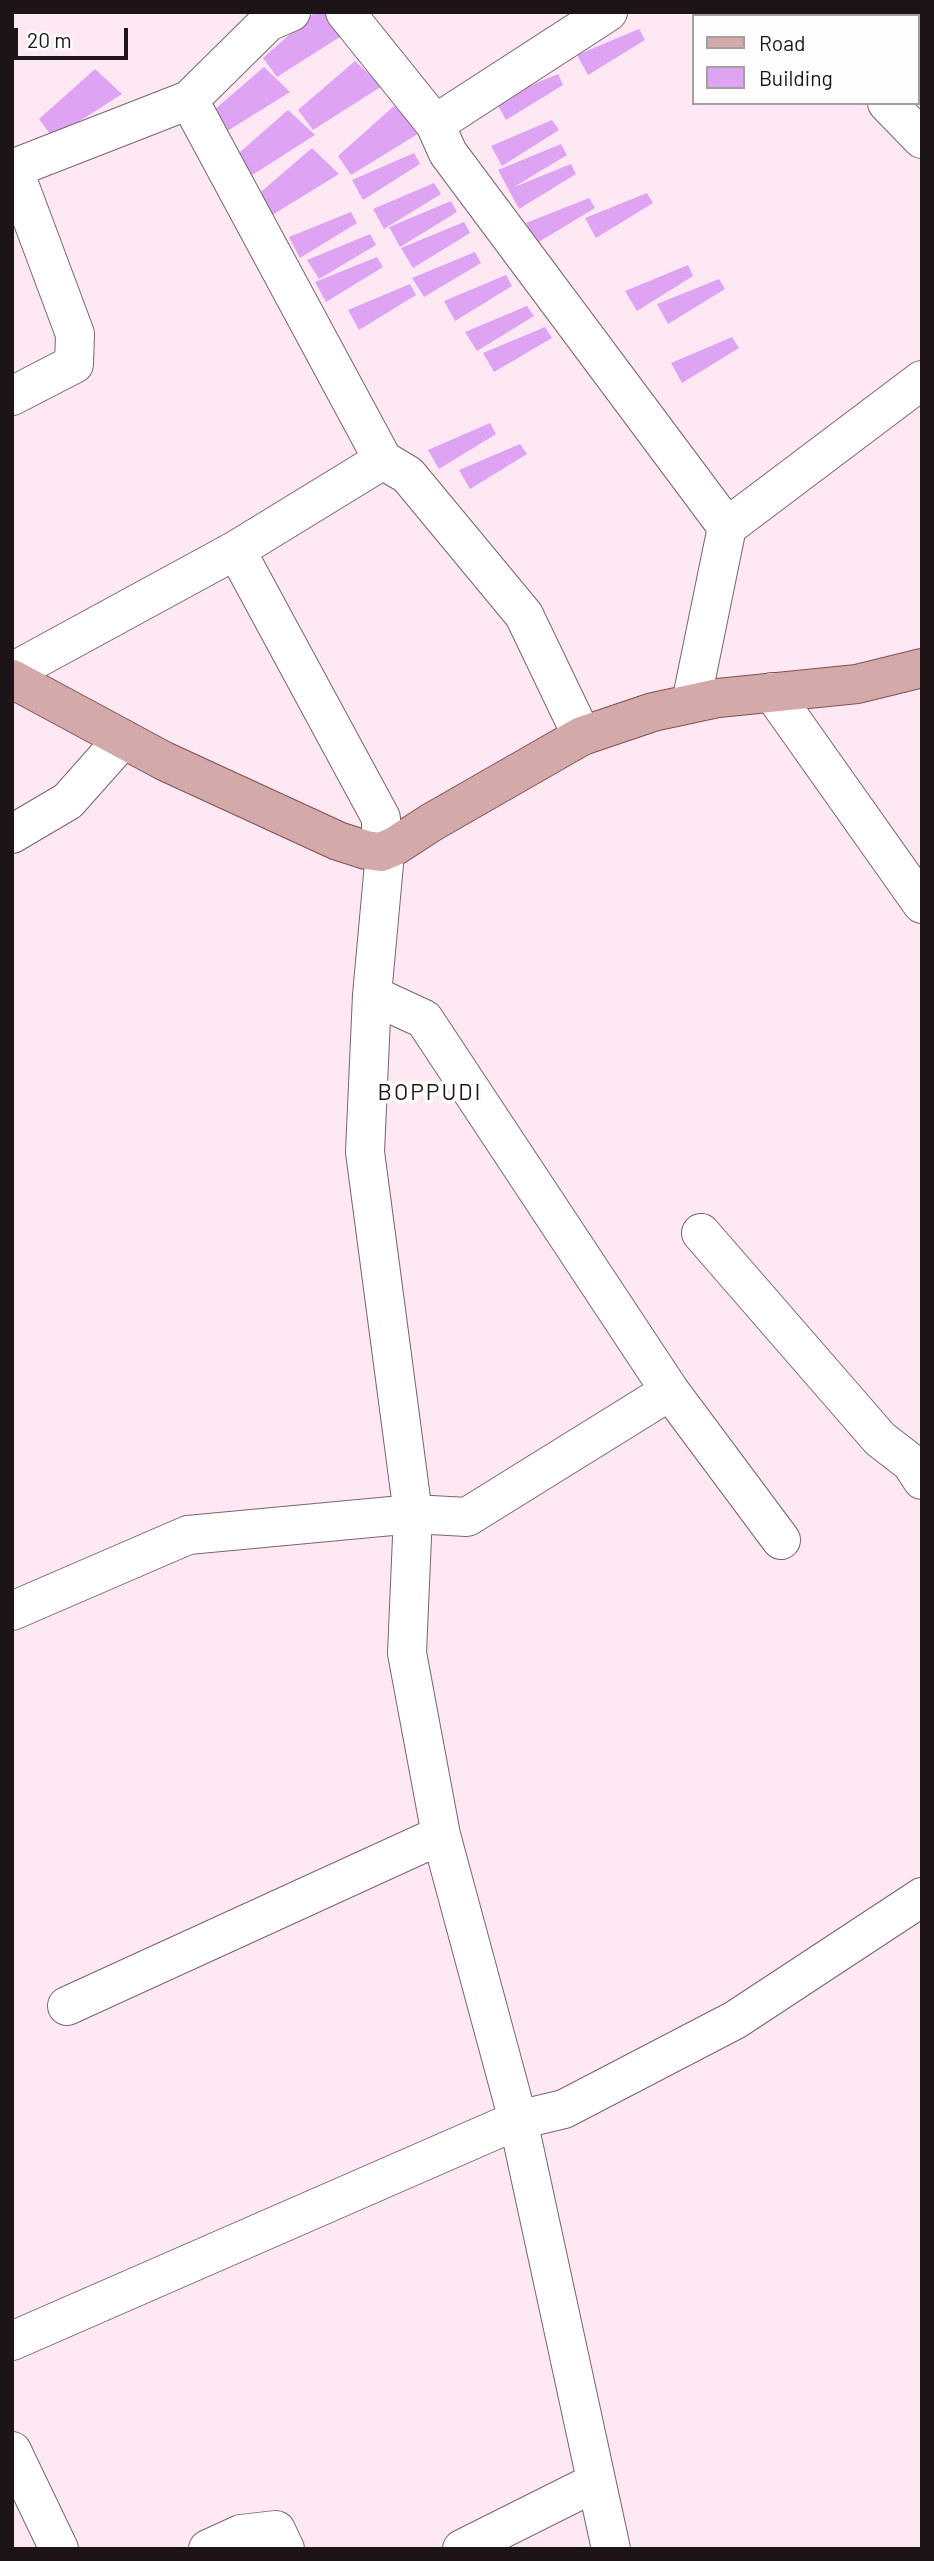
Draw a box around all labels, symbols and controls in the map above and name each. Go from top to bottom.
scale bar [18,14,131,58]
legend [692,14,920,105]
text: 20 m [27,27,72,52]
text: Road [759,30,805,55]
text: Building [759,65,833,90]
district label: BOPPUDI [378,1078,482,1106]

